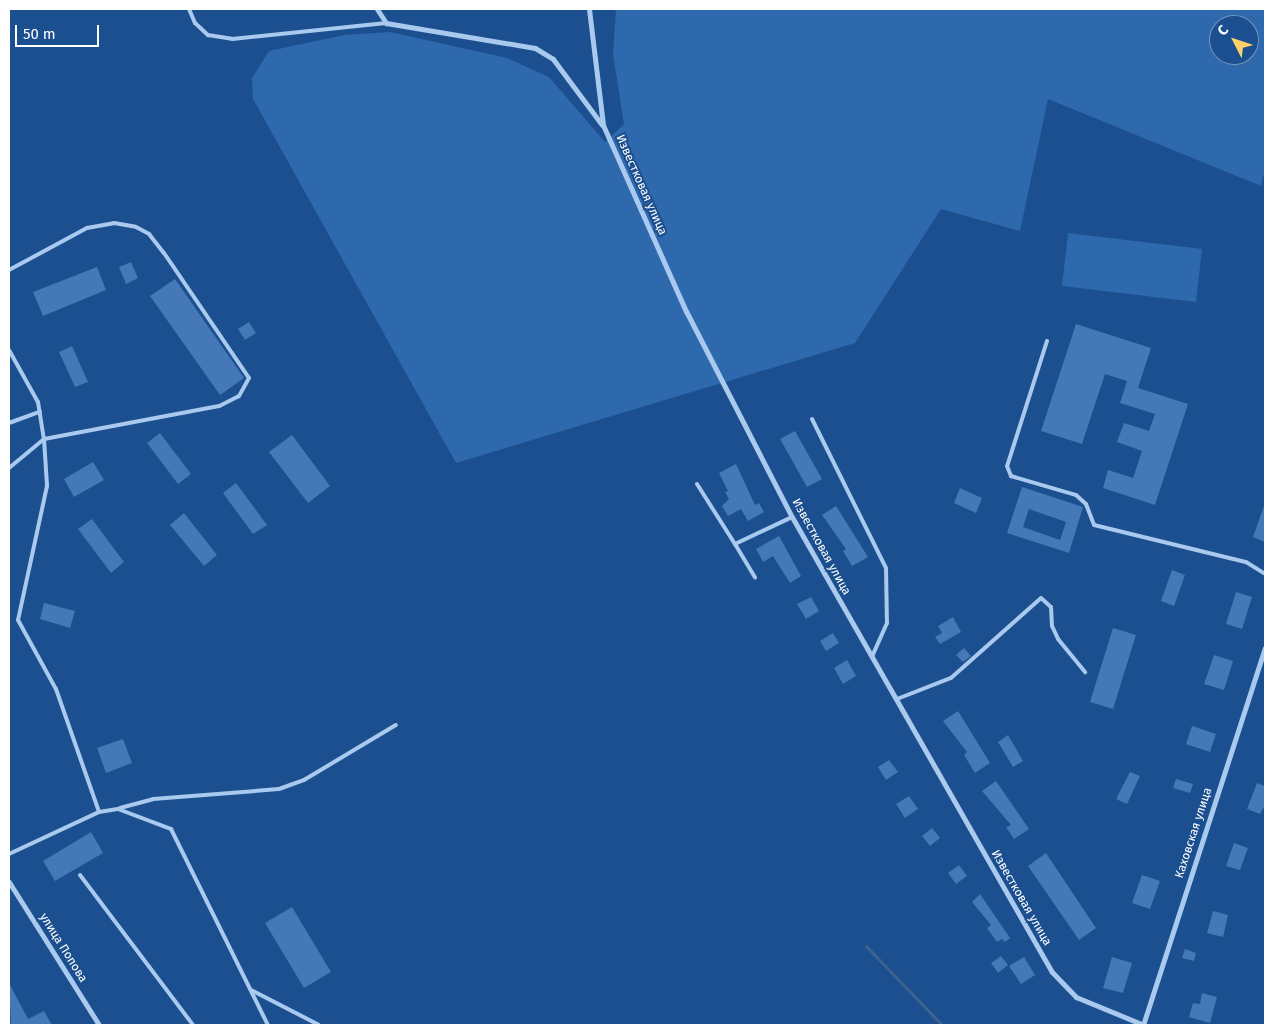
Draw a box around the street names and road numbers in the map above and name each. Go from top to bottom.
street label: Известковая улица [612,133,670,237]
street label: Известковая улица [788,496,854,598]
street label: Каховская улица [1173,786,1215,880]
street label: Известковая улица [988,848,1054,948]
street label: улица Попова [36,911,90,985]

